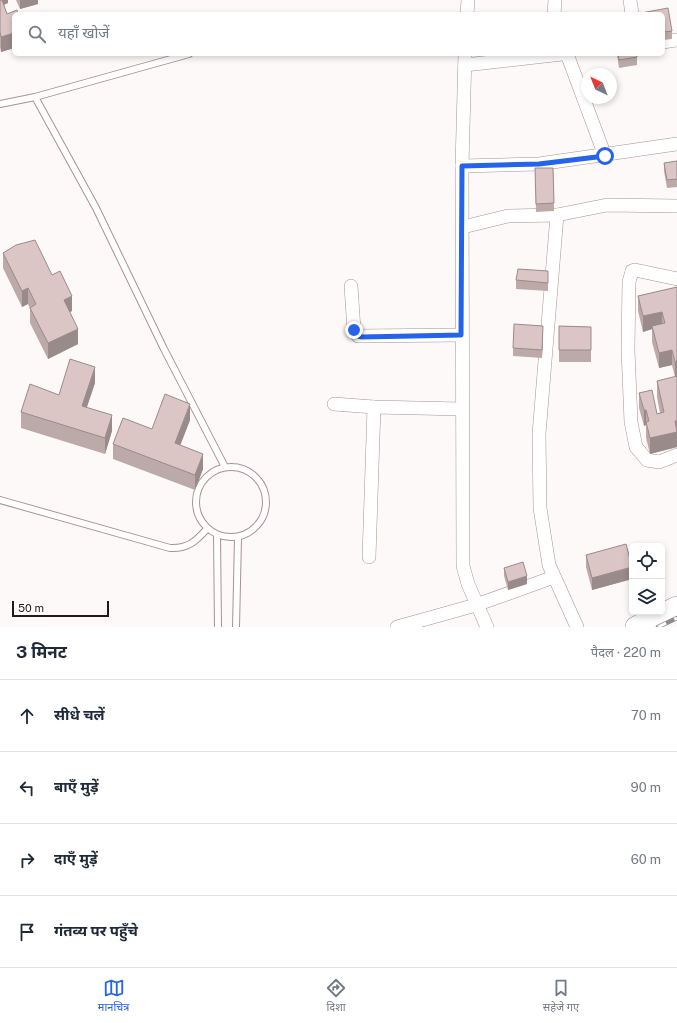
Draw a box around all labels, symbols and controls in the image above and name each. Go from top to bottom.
search box [12,12,665,56]
icon: search [26,23,48,45]
text: यहाँ खोजें [58,24,109,41]
north arrow [581,68,617,104]
route start [596,147,614,165]
route end [345,321,363,339]
map controls [629,543,665,615]
button: locate [629,543,665,579]
button: layers [629,579,665,615]
scale bar [12,599,109,618]
text: 50 m [18,602,44,614]
text: 3 मिनट [16,642,67,662]
text: पैदल · 220 m [591,645,661,660]
icon: ahead [16,705,38,727]
text: सीधे चलें [54,706,105,723]
text: 70 m [631,708,661,723]
icon: left [16,777,38,799]
text: बाएँ मुड़ें [54,778,99,795]
text: 90 m [631,780,661,795]
icon: right [16,849,38,871]
text: दाएँ मुड़ें [54,850,98,867]
text: 60 m [631,852,661,867]
icon: arrive [16,921,38,943]
text: गंतव्य पर पहुँचे [54,922,138,939]
tab: मानचित्र [98,977,129,1015]
tab: दिशा [325,977,347,1015]
tab: सहेजे गए [543,977,579,1015]

